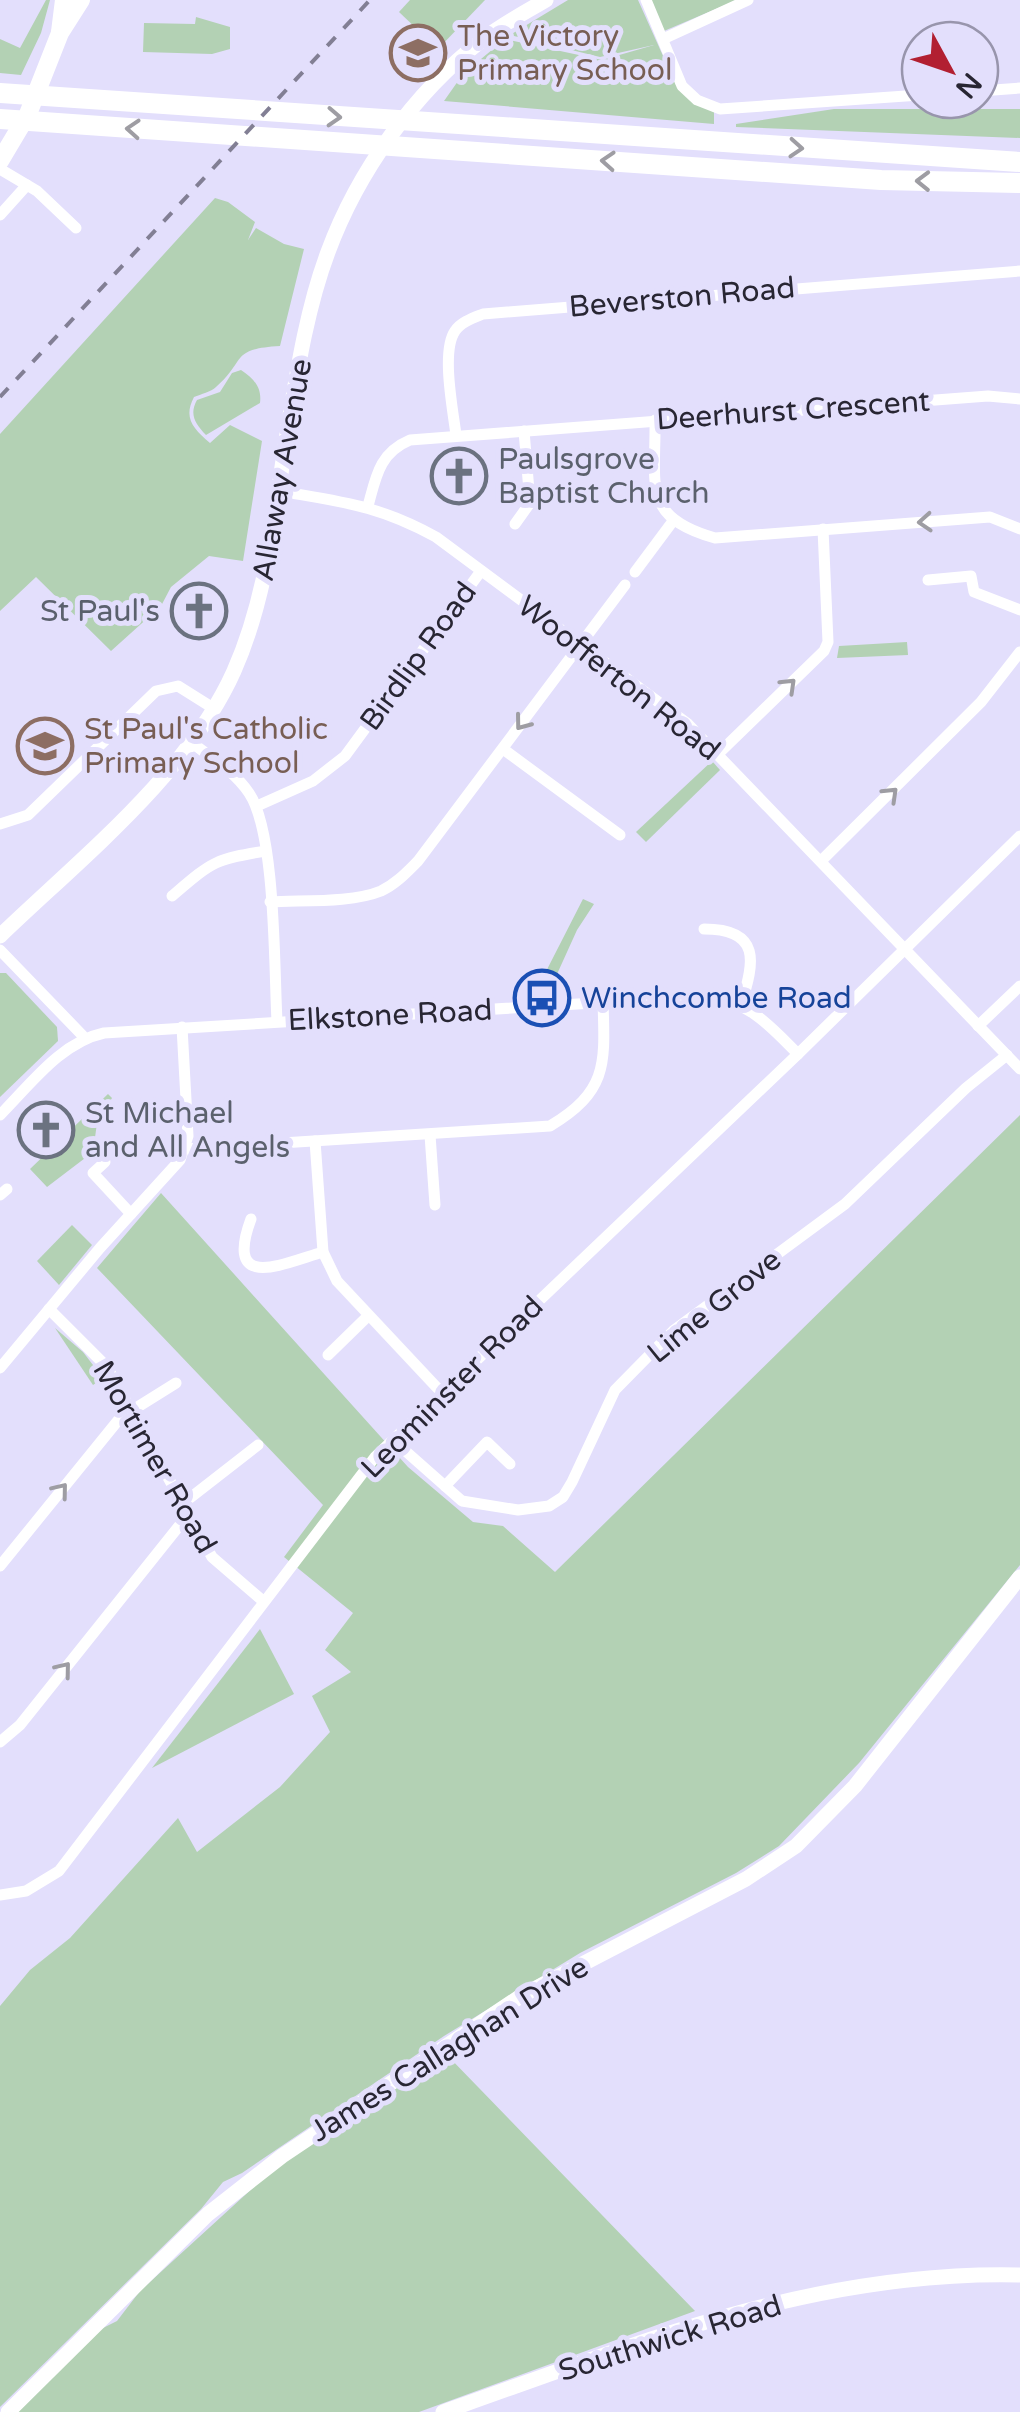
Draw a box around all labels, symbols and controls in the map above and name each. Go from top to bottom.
place label: The Victory Primary School [457,18,672,89]
north arrow [900,20,1000,120]
school or university icon: The Victory Primary School [388,23,448,83]
text: N [948,66,989,105]
one-way arrow [327,106,343,127]
one-way arrow [125,118,141,140]
one-way arrow [788,137,804,158]
one-way arrow [600,151,616,172]
one-way arrow [914,171,930,192]
street label: Beverston Road [567,269,797,326]
street label: Allaway Avenue [245,356,320,584]
street label: Deerhurst Crescent [655,382,931,439]
place label: Paulsgrove Baptist Church [498,441,710,512]
church icon: Paulsgrove Baptist Church [429,446,489,506]
one-way arrow [917,510,933,532]
street label: Birdlip Road [352,575,485,738]
church icon: St Paul's [169,581,229,641]
street label: Woofferton Road [510,588,727,769]
place label: St Paul's [40,593,160,630]
one-way arrow [777,679,795,697]
place label: St Paul's Catholic Primary School [84,711,328,782]
one-way arrow [516,712,533,730]
school or university icon: St Paul's Catholic Primary School [15,716,75,776]
one-way arrow [880,787,898,805]
bus stop icon: Winchcombe Road [512,968,572,1028]
place label: Winchcombe Road [581,980,852,1017]
street label: Elkstone Road [287,992,493,1039]
place label: St Michael and All Angels [85,1095,290,1166]
church icon: St Michael and All Angels [16,1100,76,1160]
street label: Lime Grove [640,1241,789,1372]
street label: Leominster Road [353,1288,551,1486]
street label: Mortimer Road [84,1354,225,1560]
one-way arrow [49,1484,67,1502]
one-way arrow [53,1663,70,1681]
street label: James Callaghan Drive [303,1949,595,2150]
street label: Southwick Road [554,2287,786,2390]

